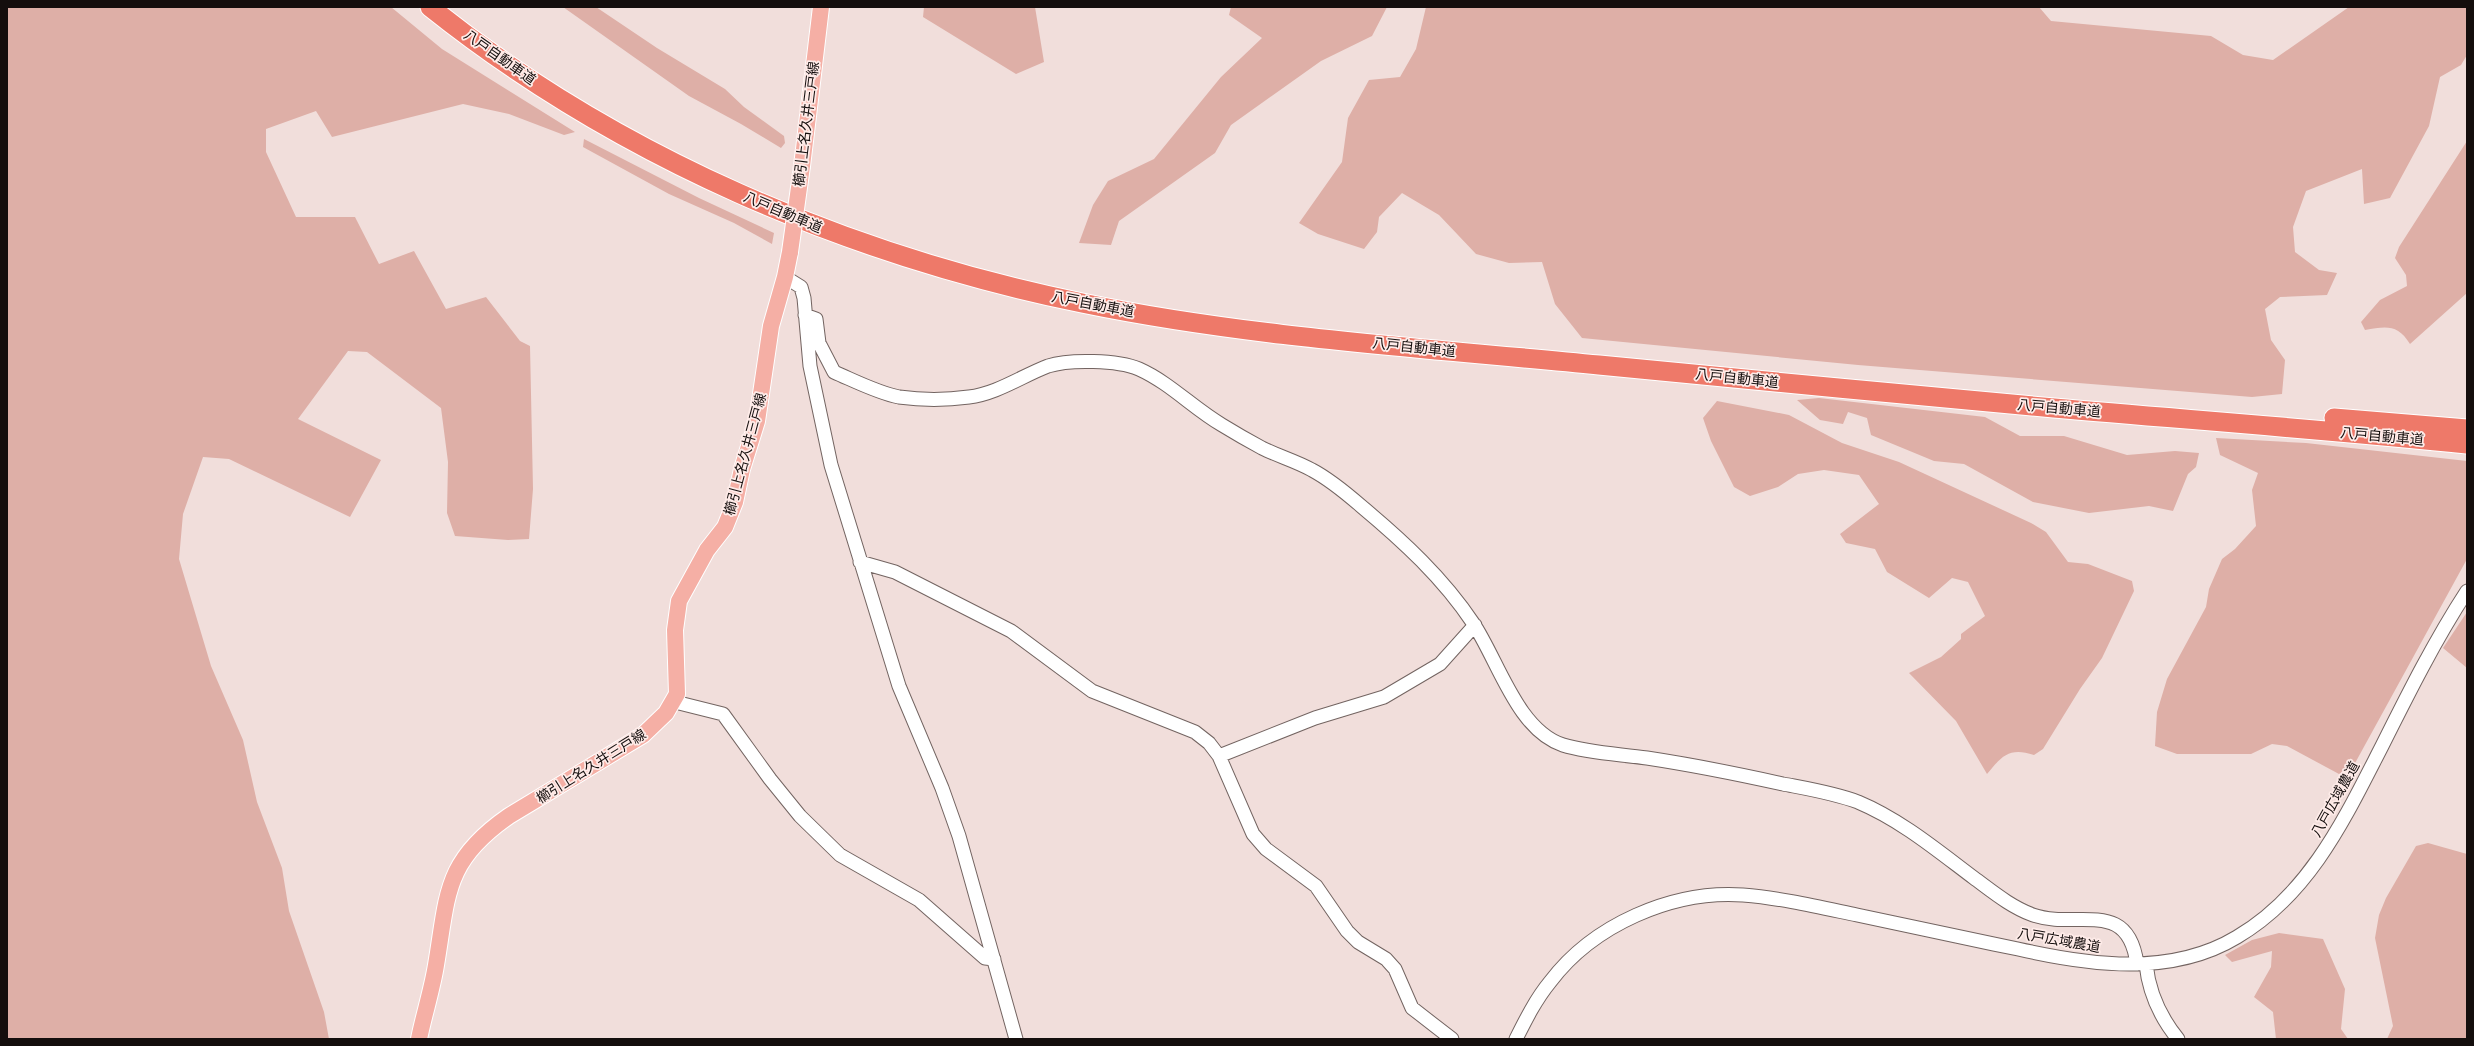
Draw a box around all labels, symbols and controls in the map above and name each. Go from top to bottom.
street label: 八戸自動車道 [460,26,540,88]
street label: 櫛引上名久井三戸線 [789,60,823,188]
street label: 八戸自動車道 [741,187,825,237]
street label: 八戸自動車道 [1050,287,1136,321]
street label: 八戸自動車道 [1371,334,1457,360]
street label: 八戸自動車道 [1694,365,1780,391]
street label: 櫛引上名久井三戸線 [720,391,770,517]
street label: 八戸自動車道 [2016,395,2102,421]
street label: 八戸自動車道 [2339,423,2425,449]
street label: 櫛引上名久井三戸線 [533,725,649,807]
street label: 八戸広域農道 [2307,758,2363,840]
street label: 八戸広域農道 [2016,924,2102,956]

